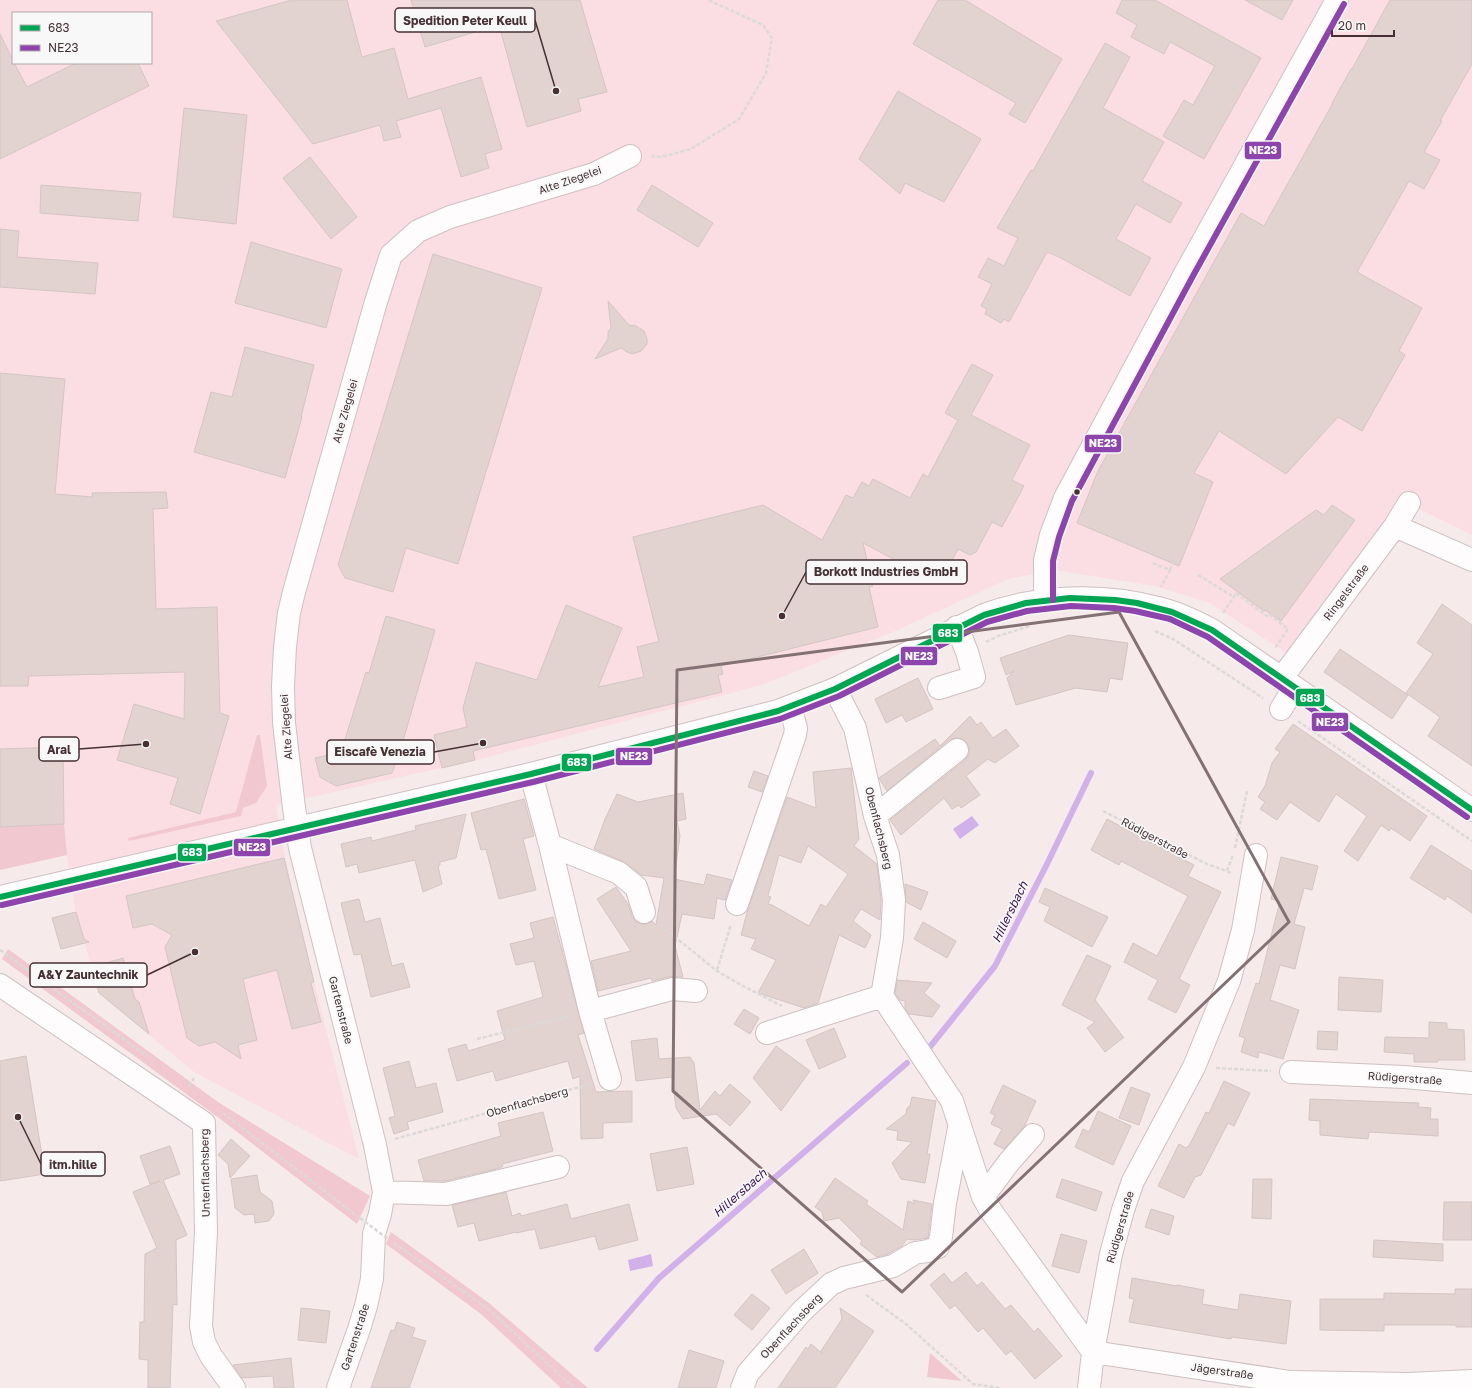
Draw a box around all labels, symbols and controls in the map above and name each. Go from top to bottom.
callout: Spedition Peter Keull [395,8,535,32]
legend [12,12,152,64]
scale bar [1332,12,1394,38]
text: Spedition Peter Keull [403,13,527,28]
text: 20 m [1338,18,1366,33]
text: 683 [48,20,70,35]
text: NE23 [48,40,78,55]
line badge: NE23 [1244,141,1282,160]
text: NE23 [1249,143,1278,156]
street label: Alte Ziegelei [537,163,603,196]
street label: Alte Ziegelei [329,377,360,444]
line badge: NE23 [1084,434,1122,453]
text: NE23 [1089,436,1118,449]
unlabelled marker [1072,487,1082,497]
callout: Borkott Industries GmbH [806,560,967,584]
street label: Ringelstraße [1320,561,1371,622]
text: Borkott Industries GmbH [814,564,958,579]
line badge: 683 [932,623,963,643]
text: 683 [938,626,959,639]
line badge: NE23 [900,646,938,666]
text: NE23 [905,649,934,662]
line badge: 683 [1295,688,1325,707]
text: 683 [1300,691,1321,704]
street label: Alte Ziegelei [277,694,294,760]
line badge: NE23 [1311,712,1349,732]
text: NE23 [1316,715,1345,728]
callout: Aral [39,737,79,761]
callout: Eiscafè Venezia [327,740,434,764]
text: Aral [47,742,71,757]
text: Eiscafè Venezia [334,744,426,759]
line badge: NE23 [615,747,653,766]
text: NE23 [620,749,649,762]
line badge: 683 [561,753,592,772]
text: 683 [567,755,588,768]
street label: Obenflachsberg [863,785,896,870]
street label: Rüdigerstraße [1119,814,1191,861]
line badge: NE23 [233,838,271,857]
text: NE23 [238,840,267,853]
line badge: 683 [177,843,207,862]
text: 683 [182,845,203,858]
water label: Hillersbach [988,878,1031,945]
callout: A&Y Zauntechnik [30,963,147,987]
text: A&Y Zauntechnik [38,967,138,982]
street label: Gartenstraße [327,975,356,1045]
street label: Rüdigerstraße [1367,1068,1443,1087]
street label: Obenflachsberg [484,1084,569,1119]
street label: Untenflachsberg [197,1129,212,1217]
callout: itm.hille [41,1152,105,1176]
text: itm.hille [49,1157,97,1172]
water label: Hillersbach [710,1165,770,1220]
street label: Rüdigerstraße [1103,1189,1136,1264]
street label: Obenflachsberg [757,1290,824,1361]
street label: Gartenstraße [338,1302,371,1372]
street label: Jägerstraße [1190,1360,1254,1381]

